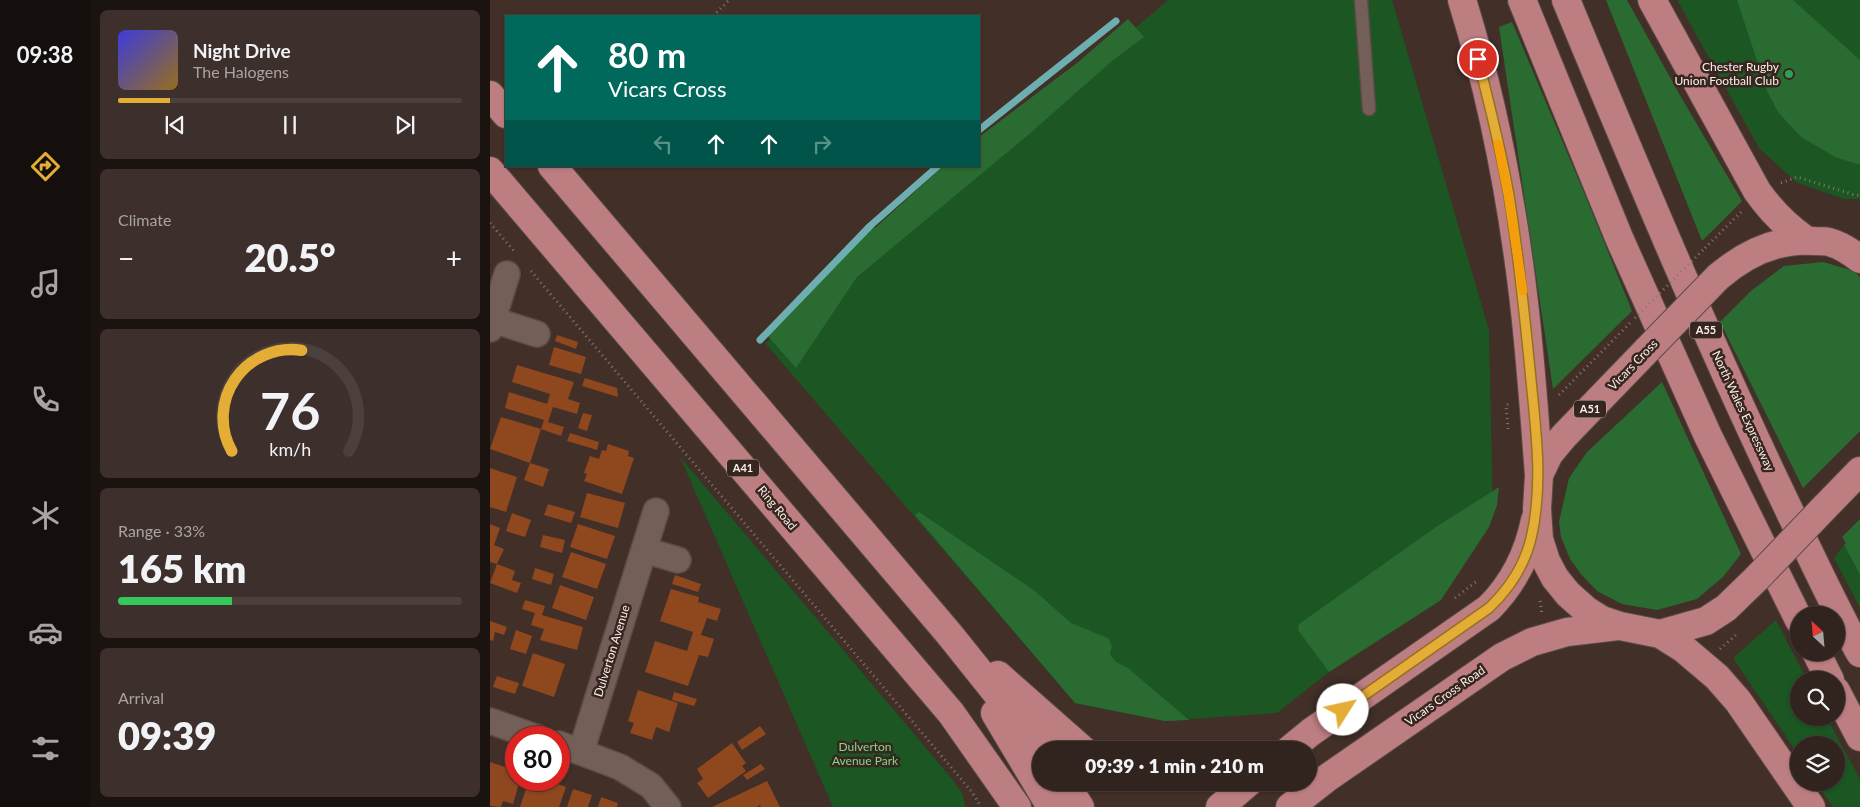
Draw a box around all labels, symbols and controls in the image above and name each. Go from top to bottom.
text: 80 m [608,33,686,75]
icon: ahead [525,35,590,100]
pin [1457,38,1499,80]
text: Night Drive [193,39,291,62]
text: 09:38 [17,41,73,68]
icon: arrive [1464,45,1492,73]
place label: Chester Rugby Union Football Club [1674,59,1780,88]
text: The Halogens [193,62,289,81]
marker: Chester Rugby Union Football Club [1783,68,1795,80]
text: Vicars Cross [608,75,726,102]
icon: previous [161,111,189,139]
icon: pause [276,111,304,139]
icon: next [391,111,419,139]
icon: left [649,130,677,158]
icon: ahead [702,130,730,158]
icon: ahead [755,130,783,158]
icon: right [808,130,836,158]
icon: directions [28,149,63,184]
text: Climate [118,210,171,229]
text: 20.5° [244,234,336,280]
text: − [118,241,134,275]
text: + [446,241,462,275]
icon: music [28,266,63,301]
road number: A55 [1690,322,1722,338]
street label: Vicars Cross [1605,336,1660,393]
street label: North Wales Expressway [1709,348,1778,474]
text: 76 [260,379,320,441]
icon: phone [28,382,63,417]
road number: A51 [1574,400,1606,418]
text: km/h [269,438,311,460]
road number: A41 [727,459,759,476]
street label: Ring Road [755,483,800,533]
icon: climate [28,498,63,533]
text: Range · 33% [118,521,205,540]
text: 165 km [118,545,246,591]
street label: Dulverton Avenue [590,603,633,699]
north arrow [1790,606,1845,661]
map controls [1790,606,1845,791]
icon: car [28,615,63,650]
street label: Vicars Cross Road [1402,662,1488,729]
button: search [1790,671,1845,726]
position arrow [1316,683,1368,735]
text: Arrival [118,688,164,707]
text: 09:39 [118,712,216,758]
speed limit sign: 80 [505,726,570,791]
icon: filters [28,731,63,766]
button: layers [1790,736,1845,791]
park label: Dulverton Avenue Park [832,739,899,768]
text: 09:39 · 1 min · 210 m [1085,754,1264,777]

